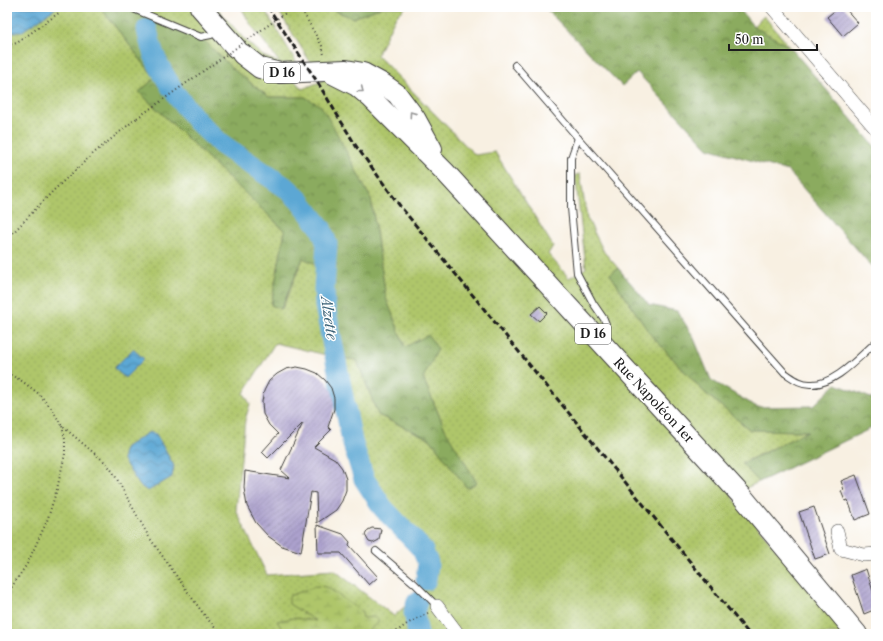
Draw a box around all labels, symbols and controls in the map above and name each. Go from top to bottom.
scale bar [729,26,817,52]
text: 50 m [735,32,764,47]
road number: D 16 [264,63,300,83]
one-way arrow [356,85,363,92]
one-way arrow [409,111,416,118]
water label: Alzette [317,293,341,342]
road number: D 16 [575,324,611,344]
street label: Rue Napoléon 1er [610,354,698,446]

